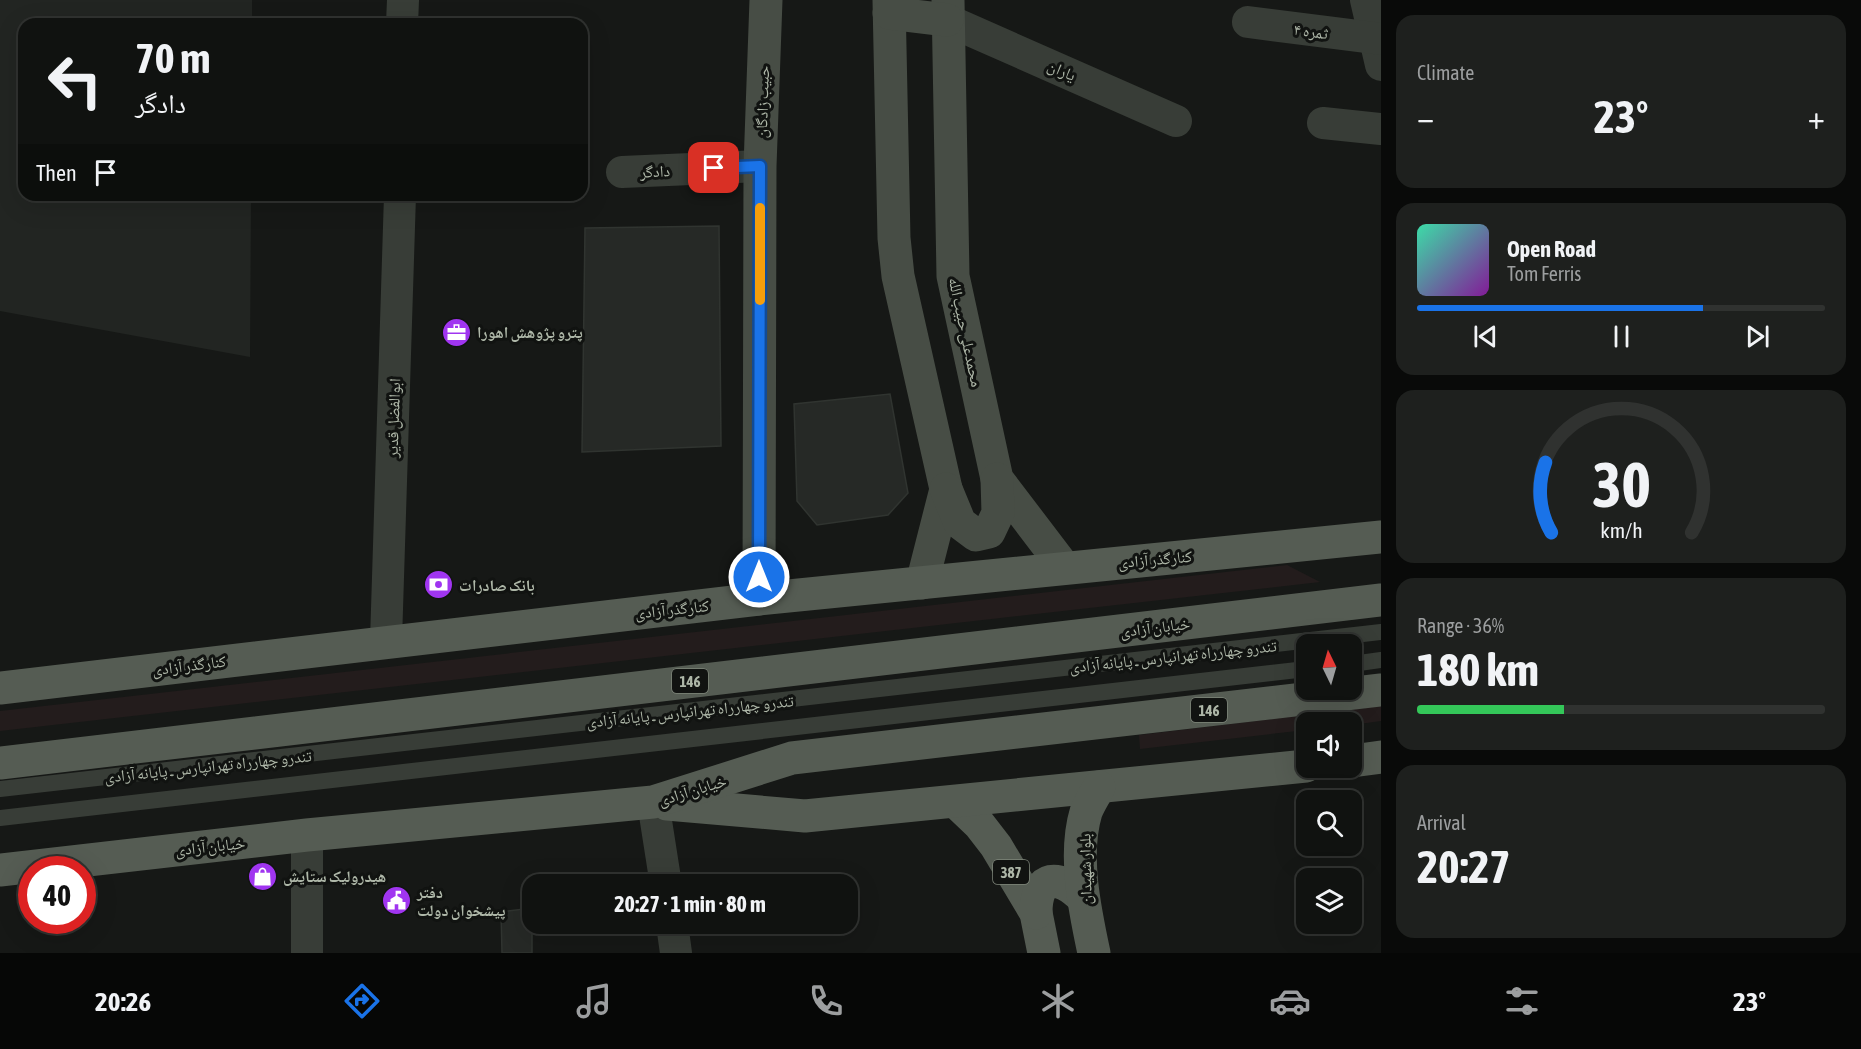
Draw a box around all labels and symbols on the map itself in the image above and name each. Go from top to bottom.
street label: ثمره ۴ [1293,20,1330,43]
street label: یاران [1044,56,1079,86]
street label: حبیب زادگان [752,65,774,139]
pin [688,142,739,193]
street label: دادگر [638,161,671,182]
street label: محمدعلی حبیب الله [944,276,986,389]
office icon: پترو پژوهش اهورا [440,316,472,348]
place label: پترو پژوهش اهورا [477,323,583,342]
street label: ابوالفضل قدیر [383,378,405,459]
position arrow [727,545,791,609]
street label: کنارگذر آزادی [1117,547,1193,573]
bank icon: بانک صادرات [422,569,454,601]
place label: بانک صادرات [459,576,535,595]
street label: کنارگذر آزادی [634,596,711,624]
street label: خیابان آزادی [1119,614,1191,642]
north arrow [1296,634,1362,700]
street label: تندرو چهارراه تهرانپارس ـ پایانه آزادی [1069,636,1278,678]
street label: کنارگذر آزادی [151,651,228,680]
road number: 146 [672,669,708,693]
street label: تندرو چهارراه تهرانپارس ـ پایانه آزادی [586,691,795,733]
road number: 146 [1191,698,1227,722]
street label: تندرو چهارراه تهرانپارس ـ پایانه آزادی [104,746,313,788]
street label: خیابان آزادی [656,771,729,811]
street label: خیابان آزادی [174,833,246,861]
street label: بلوار شهیدان [1075,833,1097,905]
speed limit sign: 40 [18,856,96,934]
shop icon: هیدرولیک ستایش [246,860,278,892]
road number: 387 [993,860,1029,884]
place label: هیدرولیک ستایش [283,867,386,886]
place label: دفتر پیشخوان دولت [416,883,506,920]
public building icon: دفتر پیشخوان دولت [380,885,412,917]

